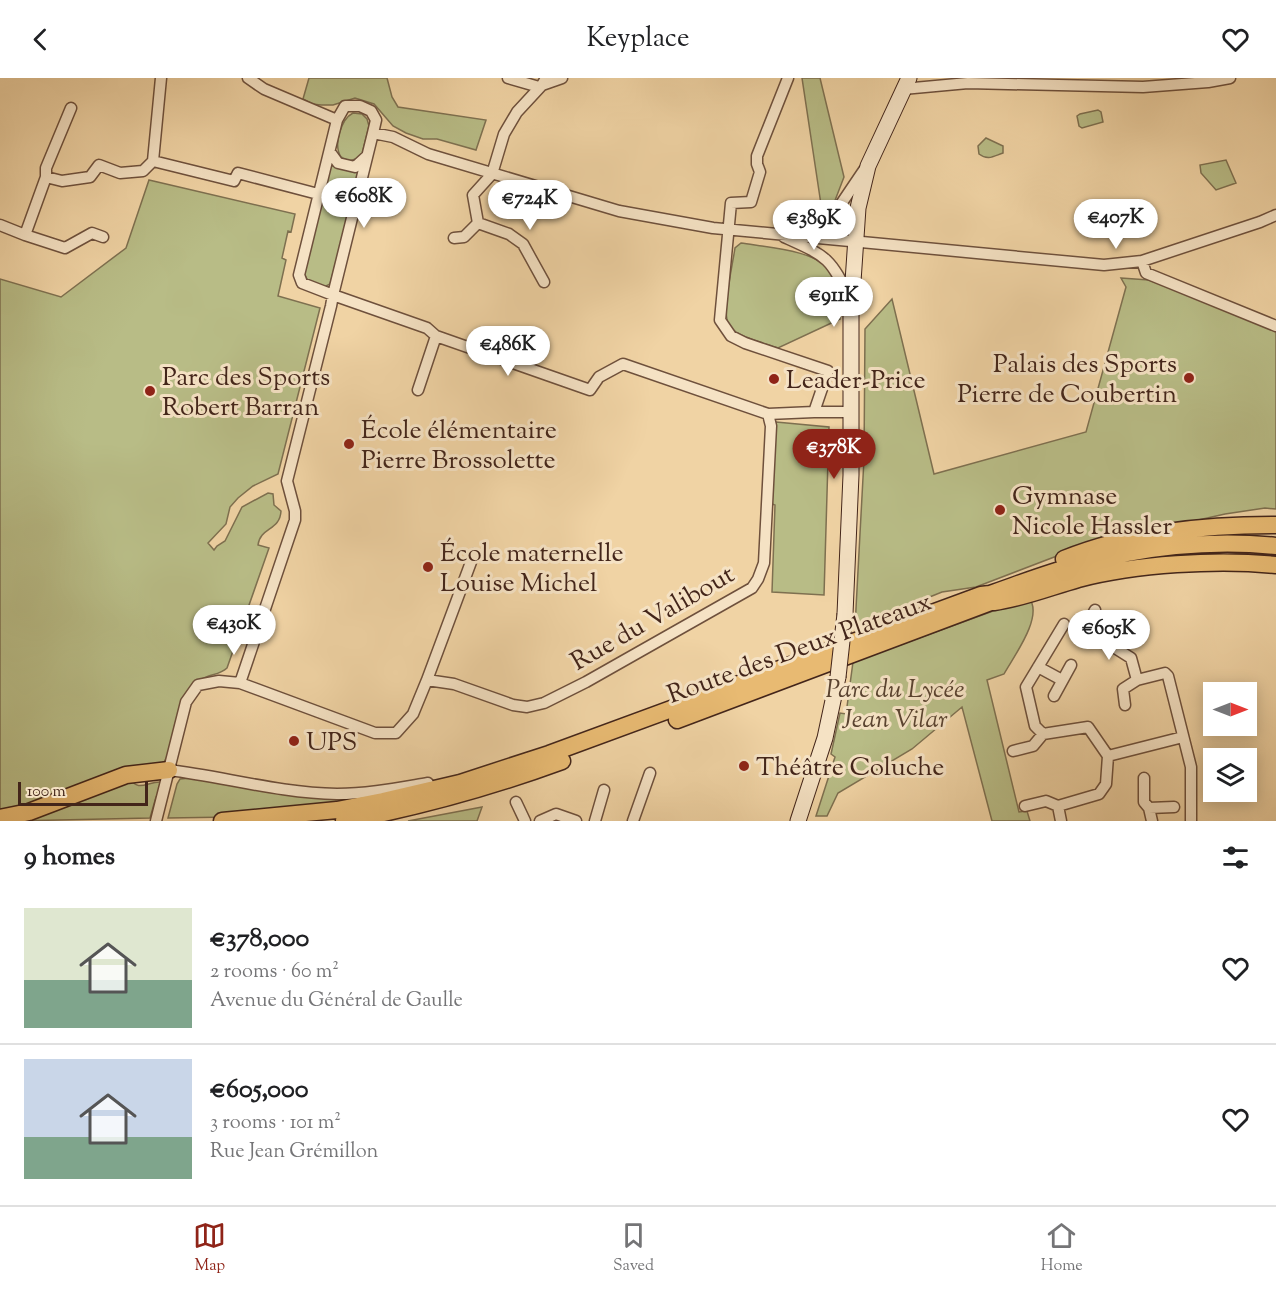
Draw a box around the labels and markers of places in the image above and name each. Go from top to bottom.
pin: €608K [322,178,406,229]
pin: €724K [488,180,572,231]
pin: €407K [1074,199,1158,250]
pin: €389K [772,200,856,251]
pin: €911K [792,277,876,328]
pin: €486K [466,326,550,377]
place label: Palais des Sports Pierre de Coubertin [957,347,1177,414]
place label: Parc des Sports Robert Barran [162,360,330,427]
place label: Leader-Price [786,363,926,400]
marker: Palais des Sports Pierre de Coubertin [1182,371,1196,385]
marker: Leader-Price [767,372,781,386]
marker: Parc des Sports Robert Barran [143,384,157,398]
place label: École élémentaire Pierre Brossolette [361,413,557,480]
pin: €378K [792,429,876,480]
marker: École élémentaire Pierre Brossolette [342,437,356,451]
place label: Gymnase Nicole Hassler [1012,479,1172,546]
marker: Gymnase Nicole Hassler [993,503,1007,517]
place label: École maternelle Louise Michel [440,536,624,603]
marker: École maternelle Louise Michel [421,560,435,574]
pin: €430K [192,605,276,656]
pin: €605K [1067,610,1151,661]
place label: UPS [306,725,357,762]
marker: UPS [287,734,301,748]
place label: Théâtre Coluche [756,750,944,787]
marker: Théâtre Coluche [737,759,751,773]

